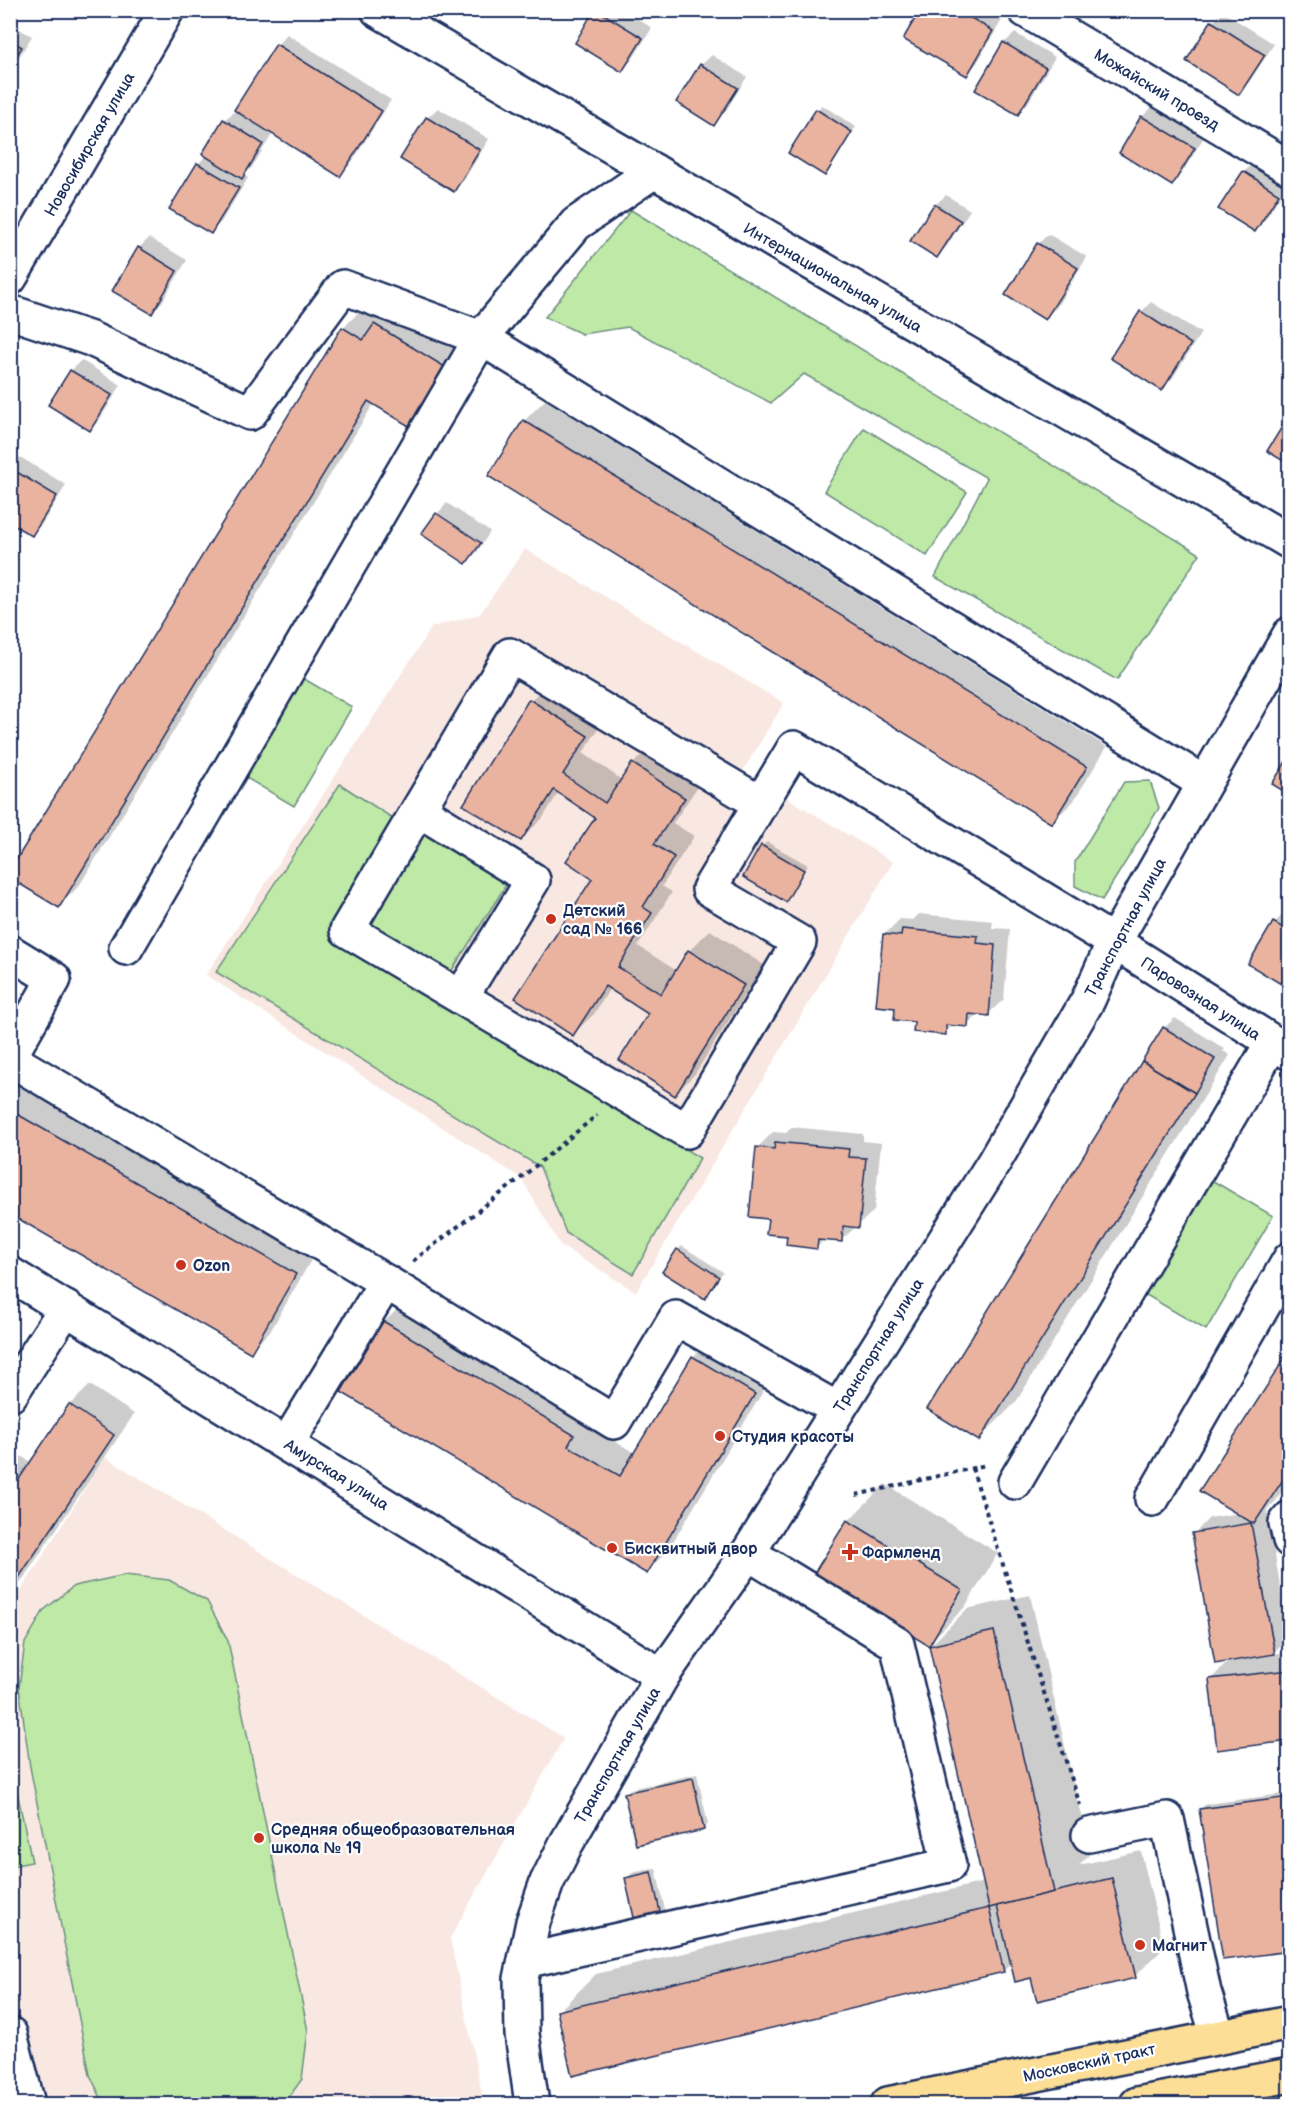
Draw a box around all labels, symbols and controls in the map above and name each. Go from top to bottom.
street label: Можайский проезд [1090,45,1222,135]
street label: Новосибирская улица [41,69,140,220]
street label: Интернациональная улица [740,219,925,338]
street label: Транспортная улица [1082,855,1171,1000]
place label: Детский сад № 166 [563,902,643,939]
marker: Детский сад № 166 [544,912,558,926]
street label: Паровозная улица [1137,953,1264,1045]
place label: Ozon [193,1257,230,1276]
marker: Ozon [174,1258,188,1272]
street label: Транспортная улица [830,1275,929,1416]
place label: Студия красоты [732,1428,854,1447]
marker: Студия красоты [713,1429,727,1443]
street label: Амурская улица [280,1435,392,1515]
place label: Бисквитный двор [624,1540,758,1559]
marker: Бисквитный двор [605,1541,619,1555]
place label: Фармленд [862,1544,941,1563]
marker: Фармленд [843,1545,857,1559]
street label: Транспортная улица [571,1684,665,1827]
place label: Средняя общеобразовательная школа № 19 [271,1821,515,1858]
marker: Средняя общеобразовательная школа № 19 [252,1831,266,1845]
place label: Магнит [1152,1937,1207,1956]
marker: Магнит [1133,1938,1147,1952]
street label: Московский тракт [1021,2040,1158,2087]

